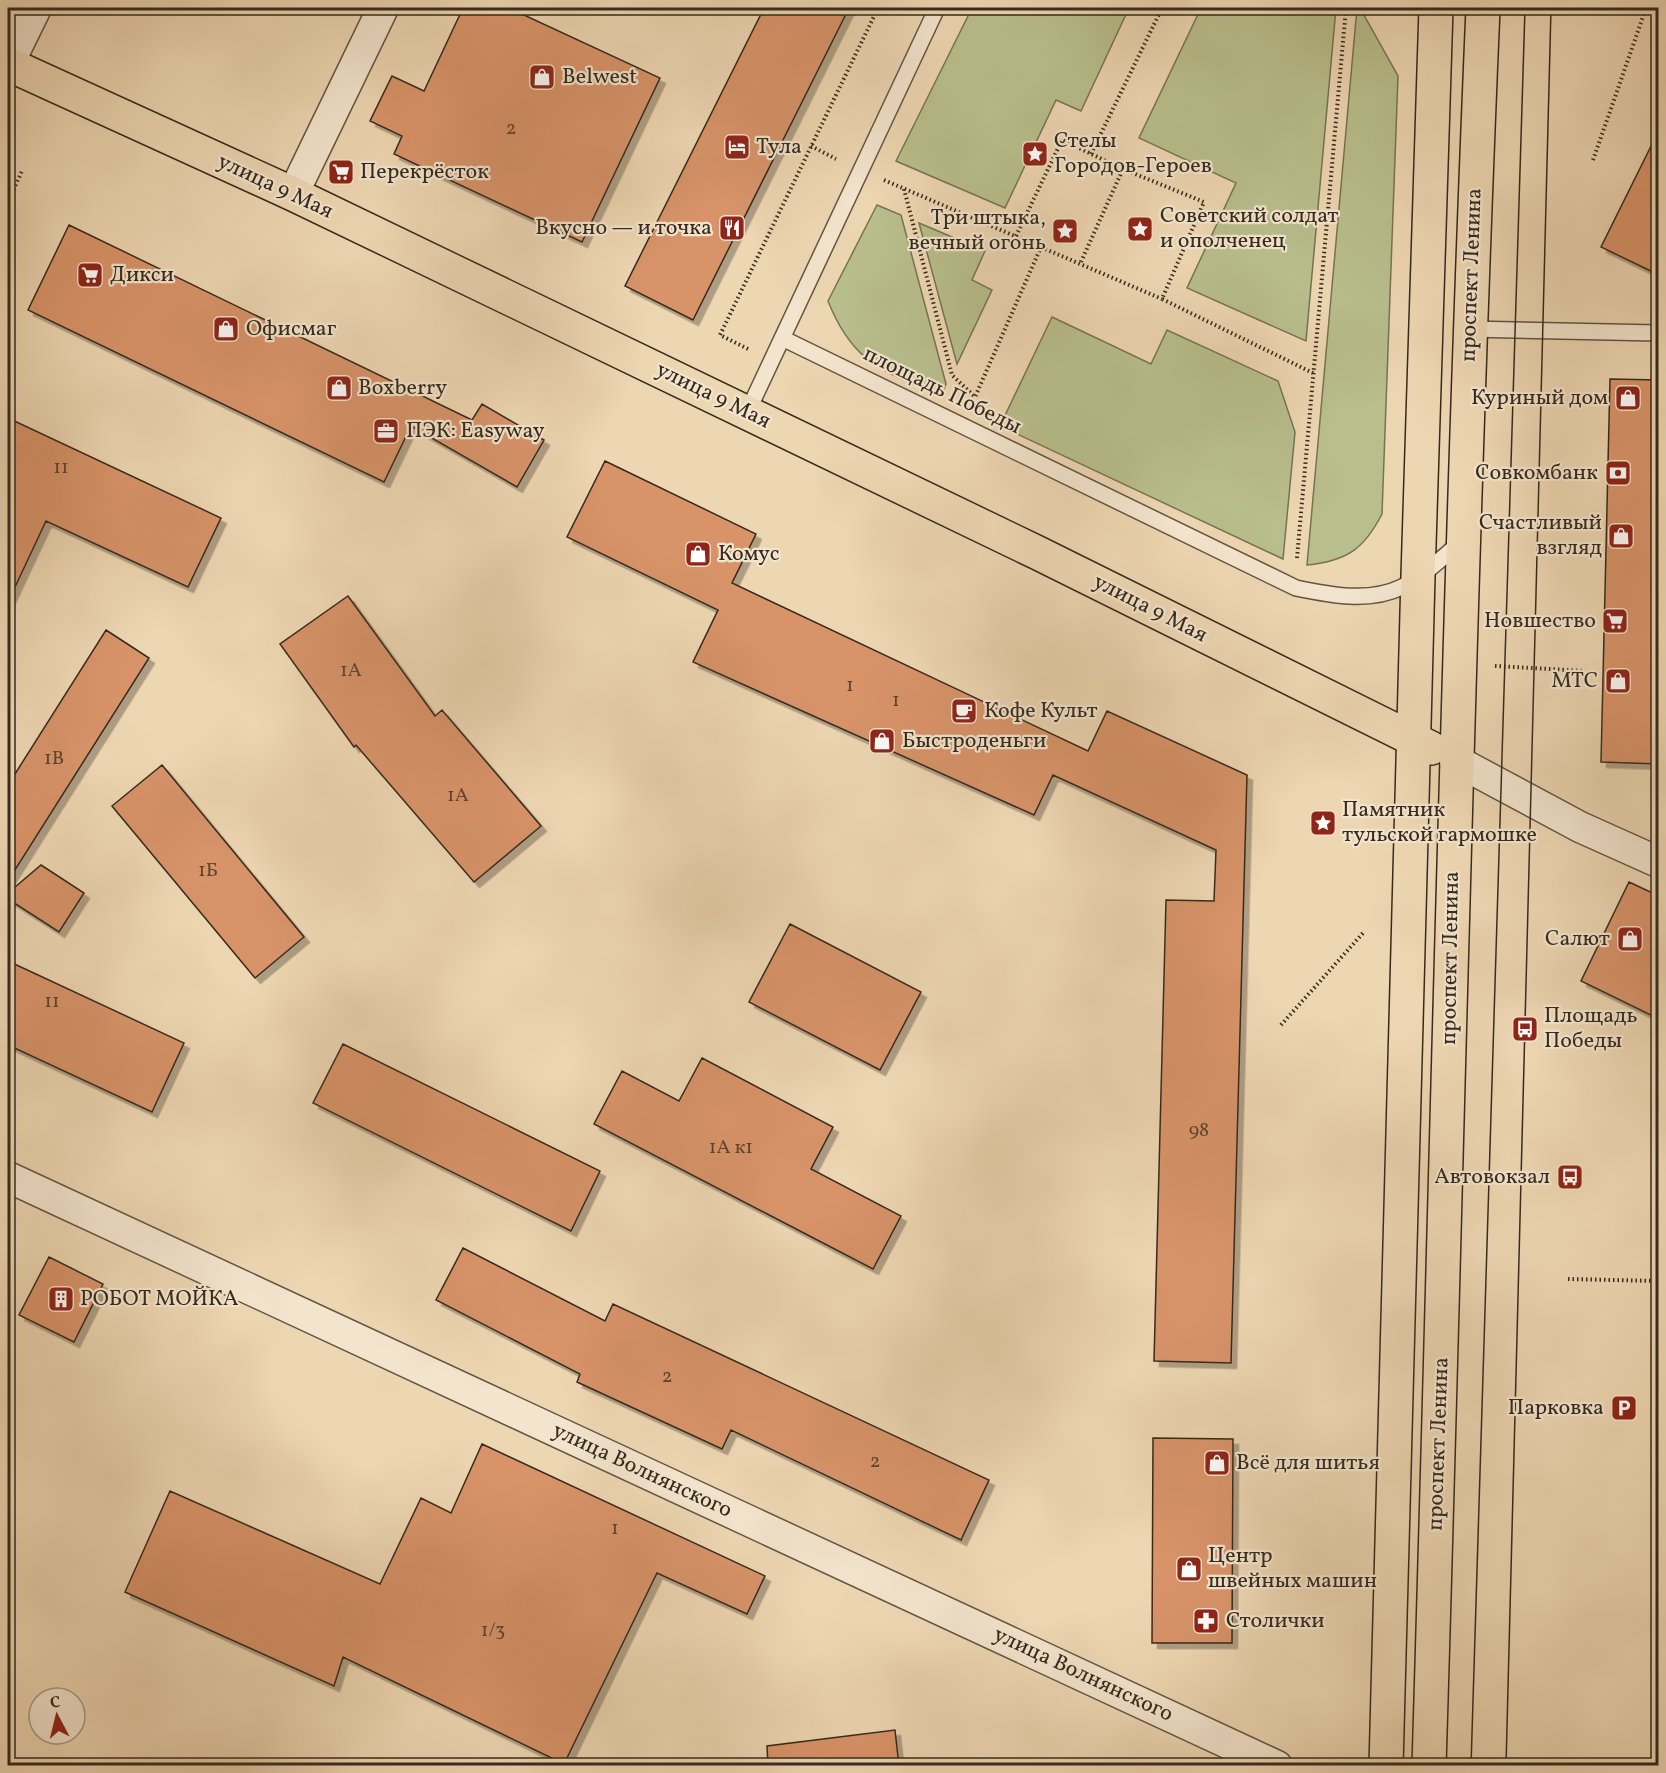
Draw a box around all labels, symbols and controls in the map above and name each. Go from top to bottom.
shop icon: Belwest [527,62,557,92]
place label: Belwest [562,62,637,93]
house number: 2 [506,115,516,143]
place label: Стелы Городов-Героев [1054,126,1212,182]
hotel icon: Тула [722,132,752,162]
place label: Тула [756,132,802,163]
place icon: Стелы Городов-Героев [1020,139,1050,169]
street label: улица 9 Мая [212,147,338,227]
supermarket icon: Перекрёсток [326,157,356,187]
place label: Перекрёсток [360,157,489,188]
street label: проспект Ленина [1453,188,1491,362]
place label: Советский солдат и ополченец [1160,201,1338,257]
place label: Три штыка, вечный огонь [909,203,1046,259]
place label: Вкусно — и точка [535,213,712,244]
restaurant icon: Вкусно — и точка [717,213,747,243]
place icon: Советский солдат и ополченец [1125,214,1155,244]
place icon: Три штыка, вечный огонь [1050,216,1080,246]
supermarket icon: Дикси [75,260,105,290]
place label: Дикси [110,260,174,291]
shop icon: Офисмаг [211,314,241,344]
place label: Офисмаг [246,314,337,345]
street label: площадь Победы [858,339,1026,443]
street label: улица 9 Мая [650,355,776,437]
shop icon: Boxberry [324,373,354,403]
place label: Boxberry [358,373,447,404]
place label: Куриный дом [1471,383,1608,414]
shop icon: Куриный дом [1613,383,1643,413]
office icon: ПЭК: Easyway [371,416,401,446]
place label: ПЭК: Easyway [406,416,545,447]
house number: 11 [53,454,69,482]
place label: Совкомбанк [1475,458,1598,489]
bank icon: Совкомбанк [1603,458,1633,488]
place label: Счастливый взгляд [1479,508,1603,564]
shop icon: Счастливый взгляд [1606,521,1636,551]
shop icon: Комус [683,539,713,569]
place label: Комус [718,539,780,570]
street label: улица 9 Мая [1088,567,1212,651]
place label: Новшество [1484,606,1596,637]
supermarket icon: Новшество [1600,606,1630,636]
house number: 1А [340,657,362,685]
place label: МТС [1551,666,1598,697]
shop icon: МТС [1603,666,1633,696]
house number: 1 [846,672,854,700]
house number: 1 [892,687,900,715]
cafe icon: Кофе Культ [949,696,979,726]
place label: Кофе Культ [984,696,1098,727]
shop icon: Быстроденьги [867,726,897,756]
place label: Быстроденьги [902,726,1046,757]
house number: 1В [44,745,64,773]
house number: 1А [447,782,469,810]
place label: Памятник тульской гармошке [1342,795,1537,851]
place icon: Памятник тульской гармошке [1308,808,1338,838]
house number: 1Б [198,857,218,885]
street label: проспект Ленина [1434,871,1468,1045]
place label: Салют [1545,924,1610,955]
shop icon: Салют [1615,924,1645,954]
house number: 11 [44,988,60,1016]
place label: Площадь Победы [1544,1001,1638,1057]
bus stop icon: Площадь Победы [1510,1014,1540,1044]
house number: 98 [1189,1117,1209,1145]
house number: 1А к1 [709,1134,753,1162]
place label: Автовокзал [1434,1162,1550,1193]
bus stop icon: Автовокзал [1555,1162,1585,1192]
building icon: РОБОТ МОЙКА [46,1284,76,1314]
place label: РОБОТ МОЙКА [80,1284,238,1315]
street label: проспект Ленина [1420,1357,1458,1531]
house number: 2 [662,1363,672,1391]
place label: Парковка [1508,1393,1604,1424]
parking icon: Парковка [1609,1393,1639,1423]
street label: улица Волнянского [547,1416,737,1526]
house number: 2 [870,1448,880,1476]
shop icon: Всё для шитья [1202,1448,1232,1478]
place label: Всё для шитья [1236,1448,1380,1479]
house number: 1 [611,1515,619,1543]
place label: Центр швейных машин [1208,1541,1377,1597]
shop icon: Центр швейных машин [1174,1554,1204,1584]
pharmacy icon: Столички [1191,1606,1221,1636]
place label: Столички [1226,1606,1325,1637]
house number: 1/3 [481,1617,505,1645]
street label: улица Волнянского [988,1620,1178,1730]
north arrow [27,1686,87,1746]
text: С [49,1692,62,1715]

